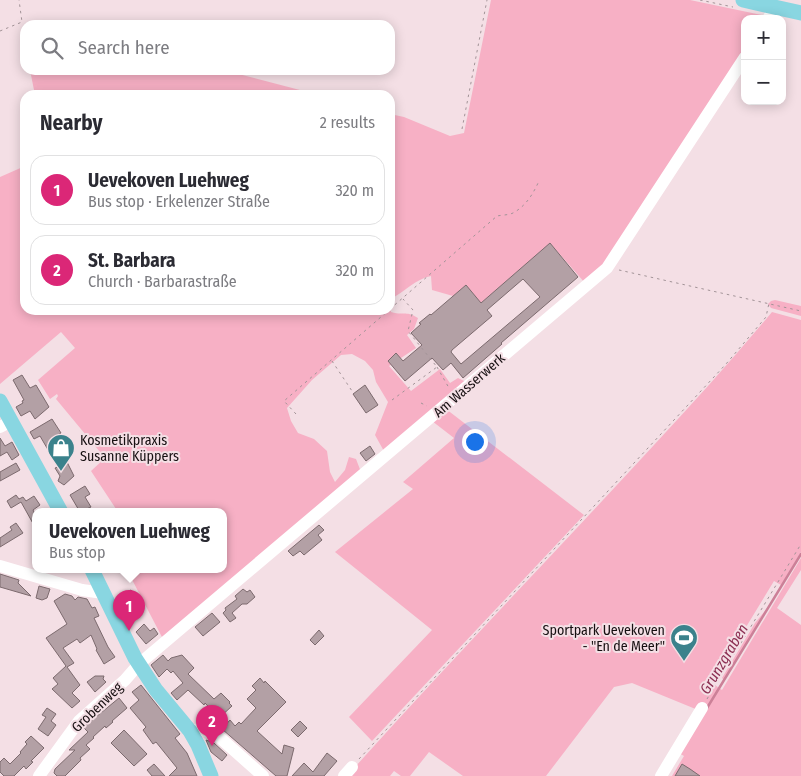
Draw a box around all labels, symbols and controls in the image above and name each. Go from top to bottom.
map controls [741,15,786,105]
button: + [741,15,786,60]
search box [20,20,395,75]
icon: search [38,34,66,62]
text: Search here [78,36,170,59]
button: − [741,60,786,105]
text: Nearby [40,110,102,136]
text: 2 results [320,113,375,132]
text: Uevekoven Luehweg [88,169,249,192]
text: 1 [54,181,60,200]
text: 320 m [335,181,374,200]
text: Bus stop · Erkelenzer Straße [88,192,270,211]
text: St. Barbara [88,249,175,272]
text: 2 [53,261,61,280]
text: 320 m [335,261,374,280]
text: Church · Barbarastraße [88,272,237,291]
street label: Am Wasserwerk [430,349,509,421]
your location [462,429,488,455]
place label: Kosmetikpraxis Susanne Küppers [80,432,179,465]
shop icon: Kosmetikpraxis Susanne Küppers [46,433,76,472]
popup [32,508,227,573]
text: Uevekoven Luehweg [49,520,210,543]
text: Bus stop [49,543,106,562]
pin: 1 [113,590,145,631]
water label: Grunzgraben [696,621,752,697]
place label: Sportpark Uevekoven - "En de Meer" [543,622,665,655]
sports icon: Sportpark Uevekoven - "En de Meer" [669,623,699,662]
street label: Grobenweg [68,679,127,736]
pin: 2 [196,705,228,746]

